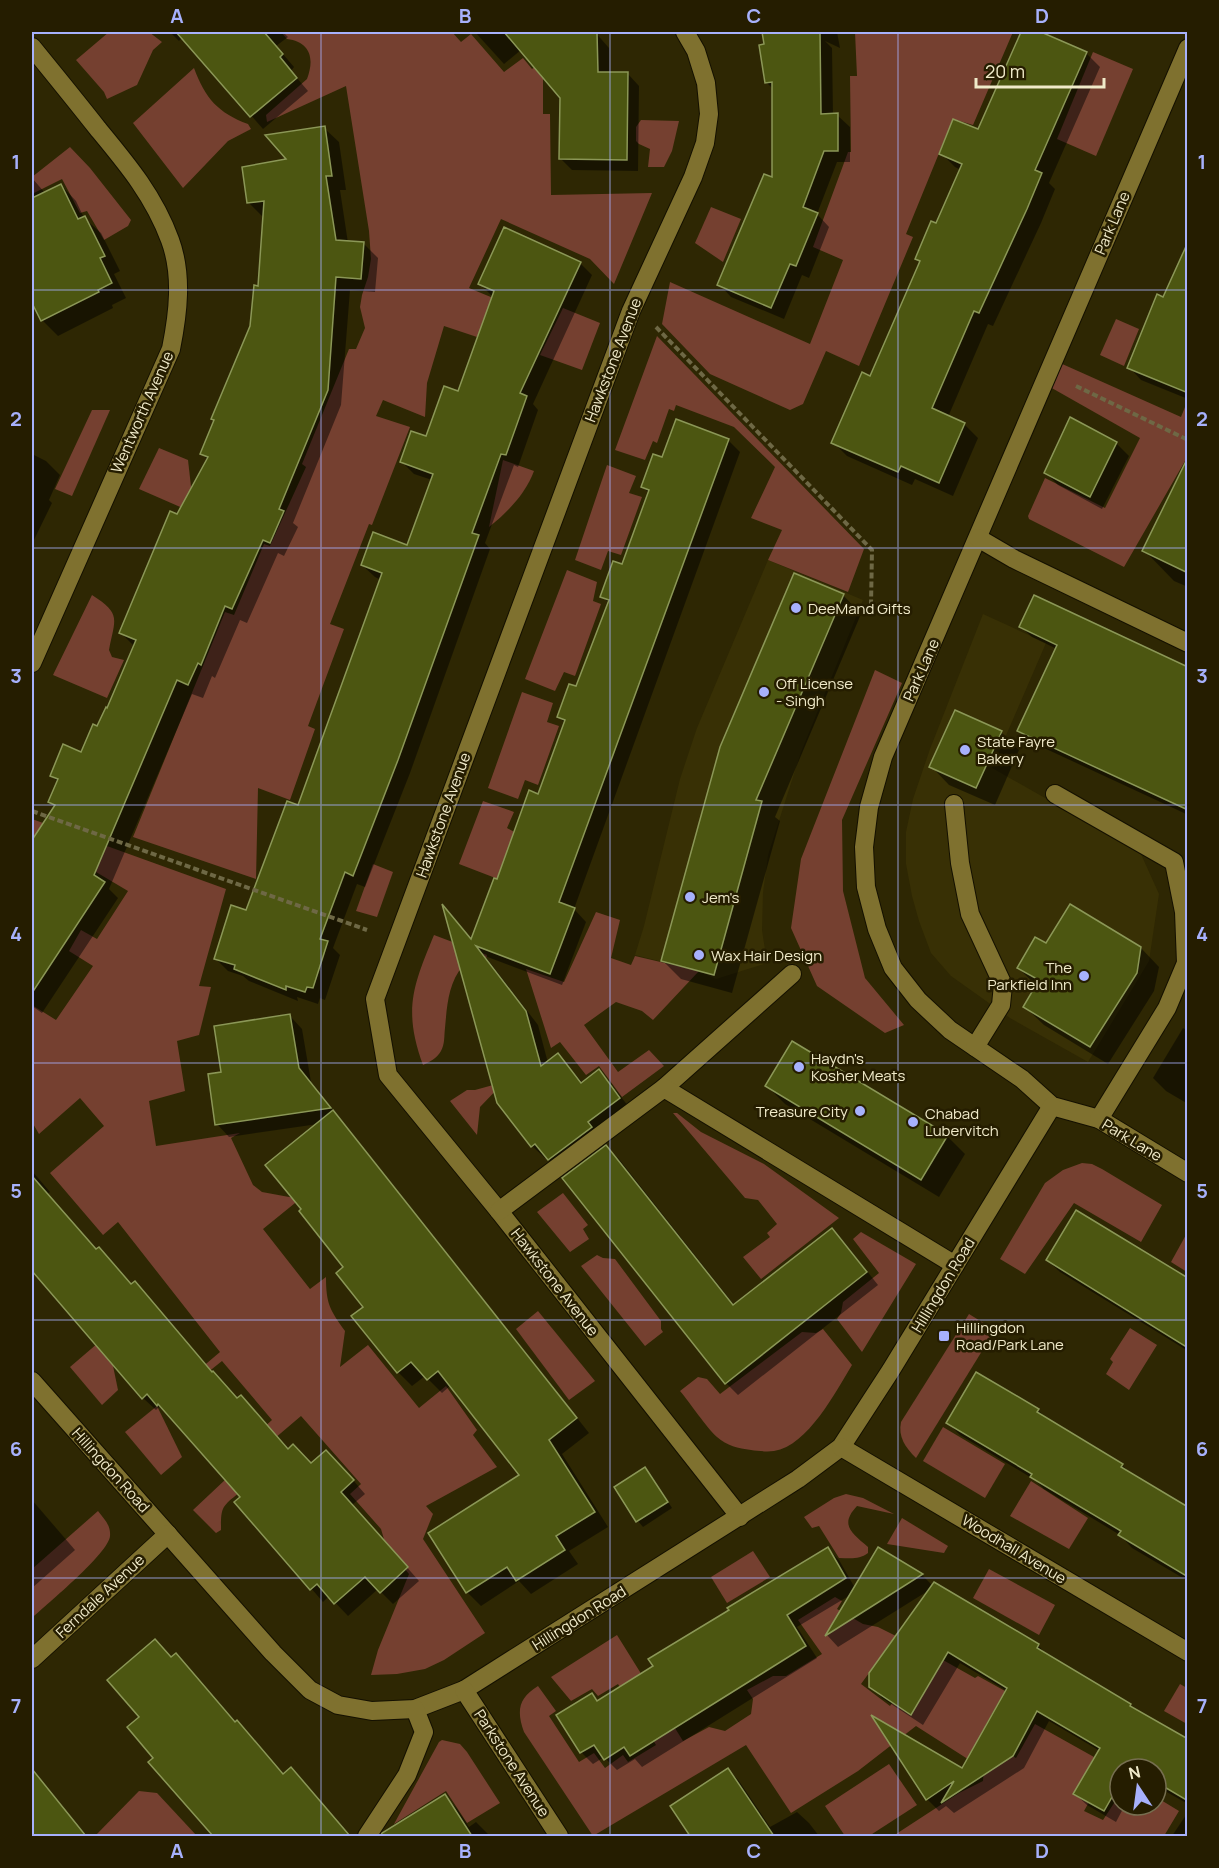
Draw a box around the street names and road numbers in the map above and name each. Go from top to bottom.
street label: Park Lane [1089,188,1135,258]
street label: Hawkstone Avenue [580,295,646,425]
street label: Wentworth Avenue [106,348,178,476]
street label: Park Lane [898,635,944,705]
street label: Hawkstone Avenue [411,749,475,880]
street label: Park Lane [1098,1114,1166,1166]
street label: Hawkstone Avenue [506,1224,604,1340]
street label: Hillingdon Road [906,1234,980,1336]
street label: Hillingdon Road [67,1423,155,1517]
street label: Woodhall Avenue [958,1510,1070,1589]
street label: Ferndale Avenue [51,1549,149,1643]
street label: Hillingdon Road [528,1581,630,1655]
street label: Parkstone Avenue [469,1705,555,1821]

